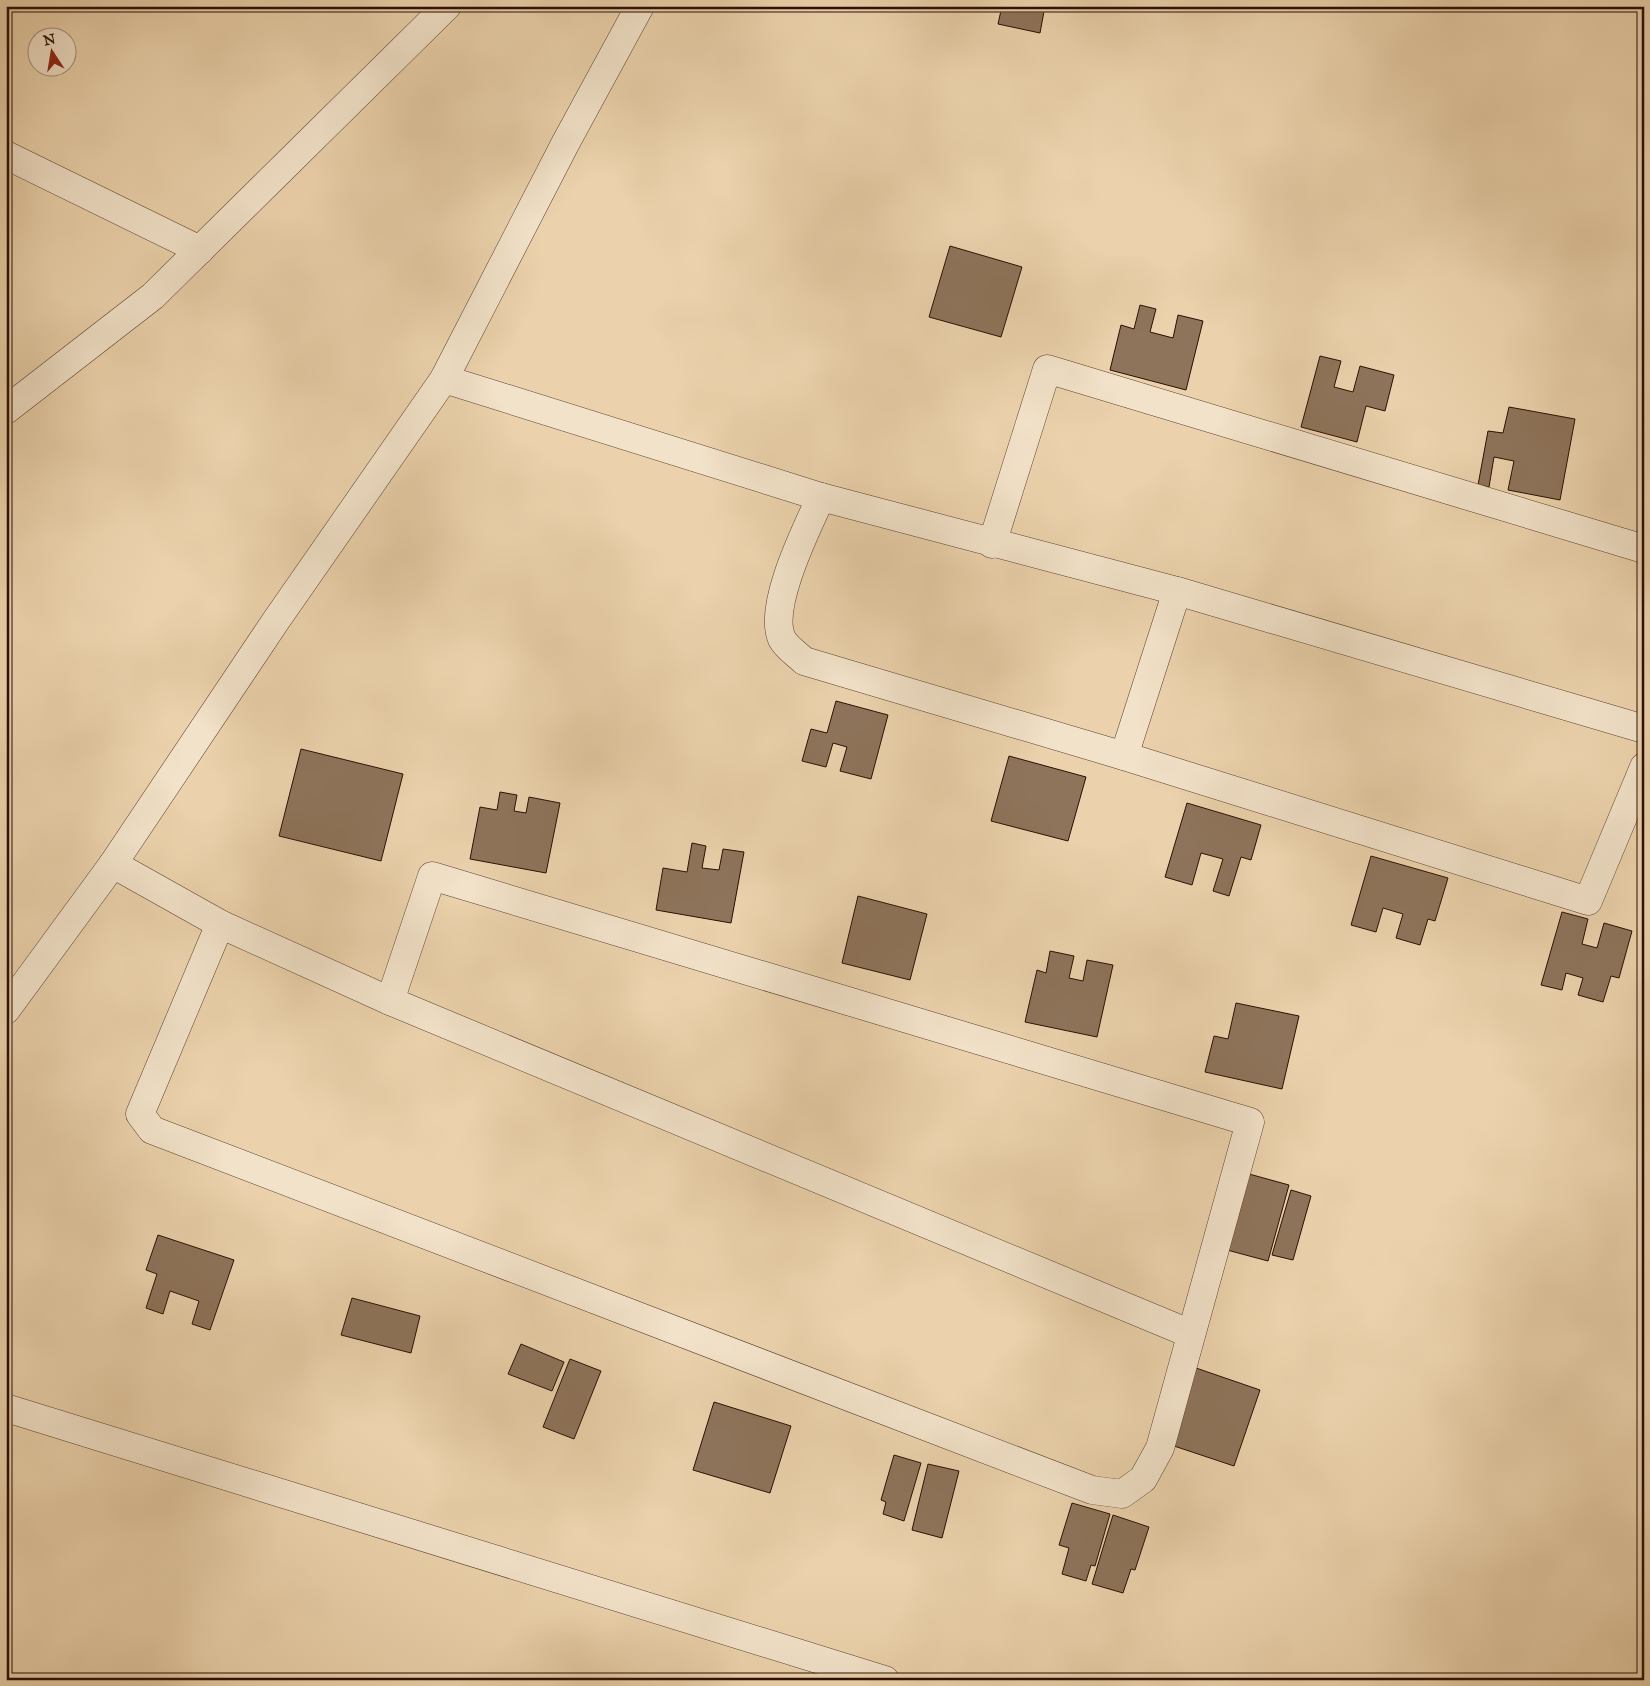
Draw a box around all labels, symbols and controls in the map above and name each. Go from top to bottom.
north arrow [28,28,78,78]
text: N [42,30,57,49]

